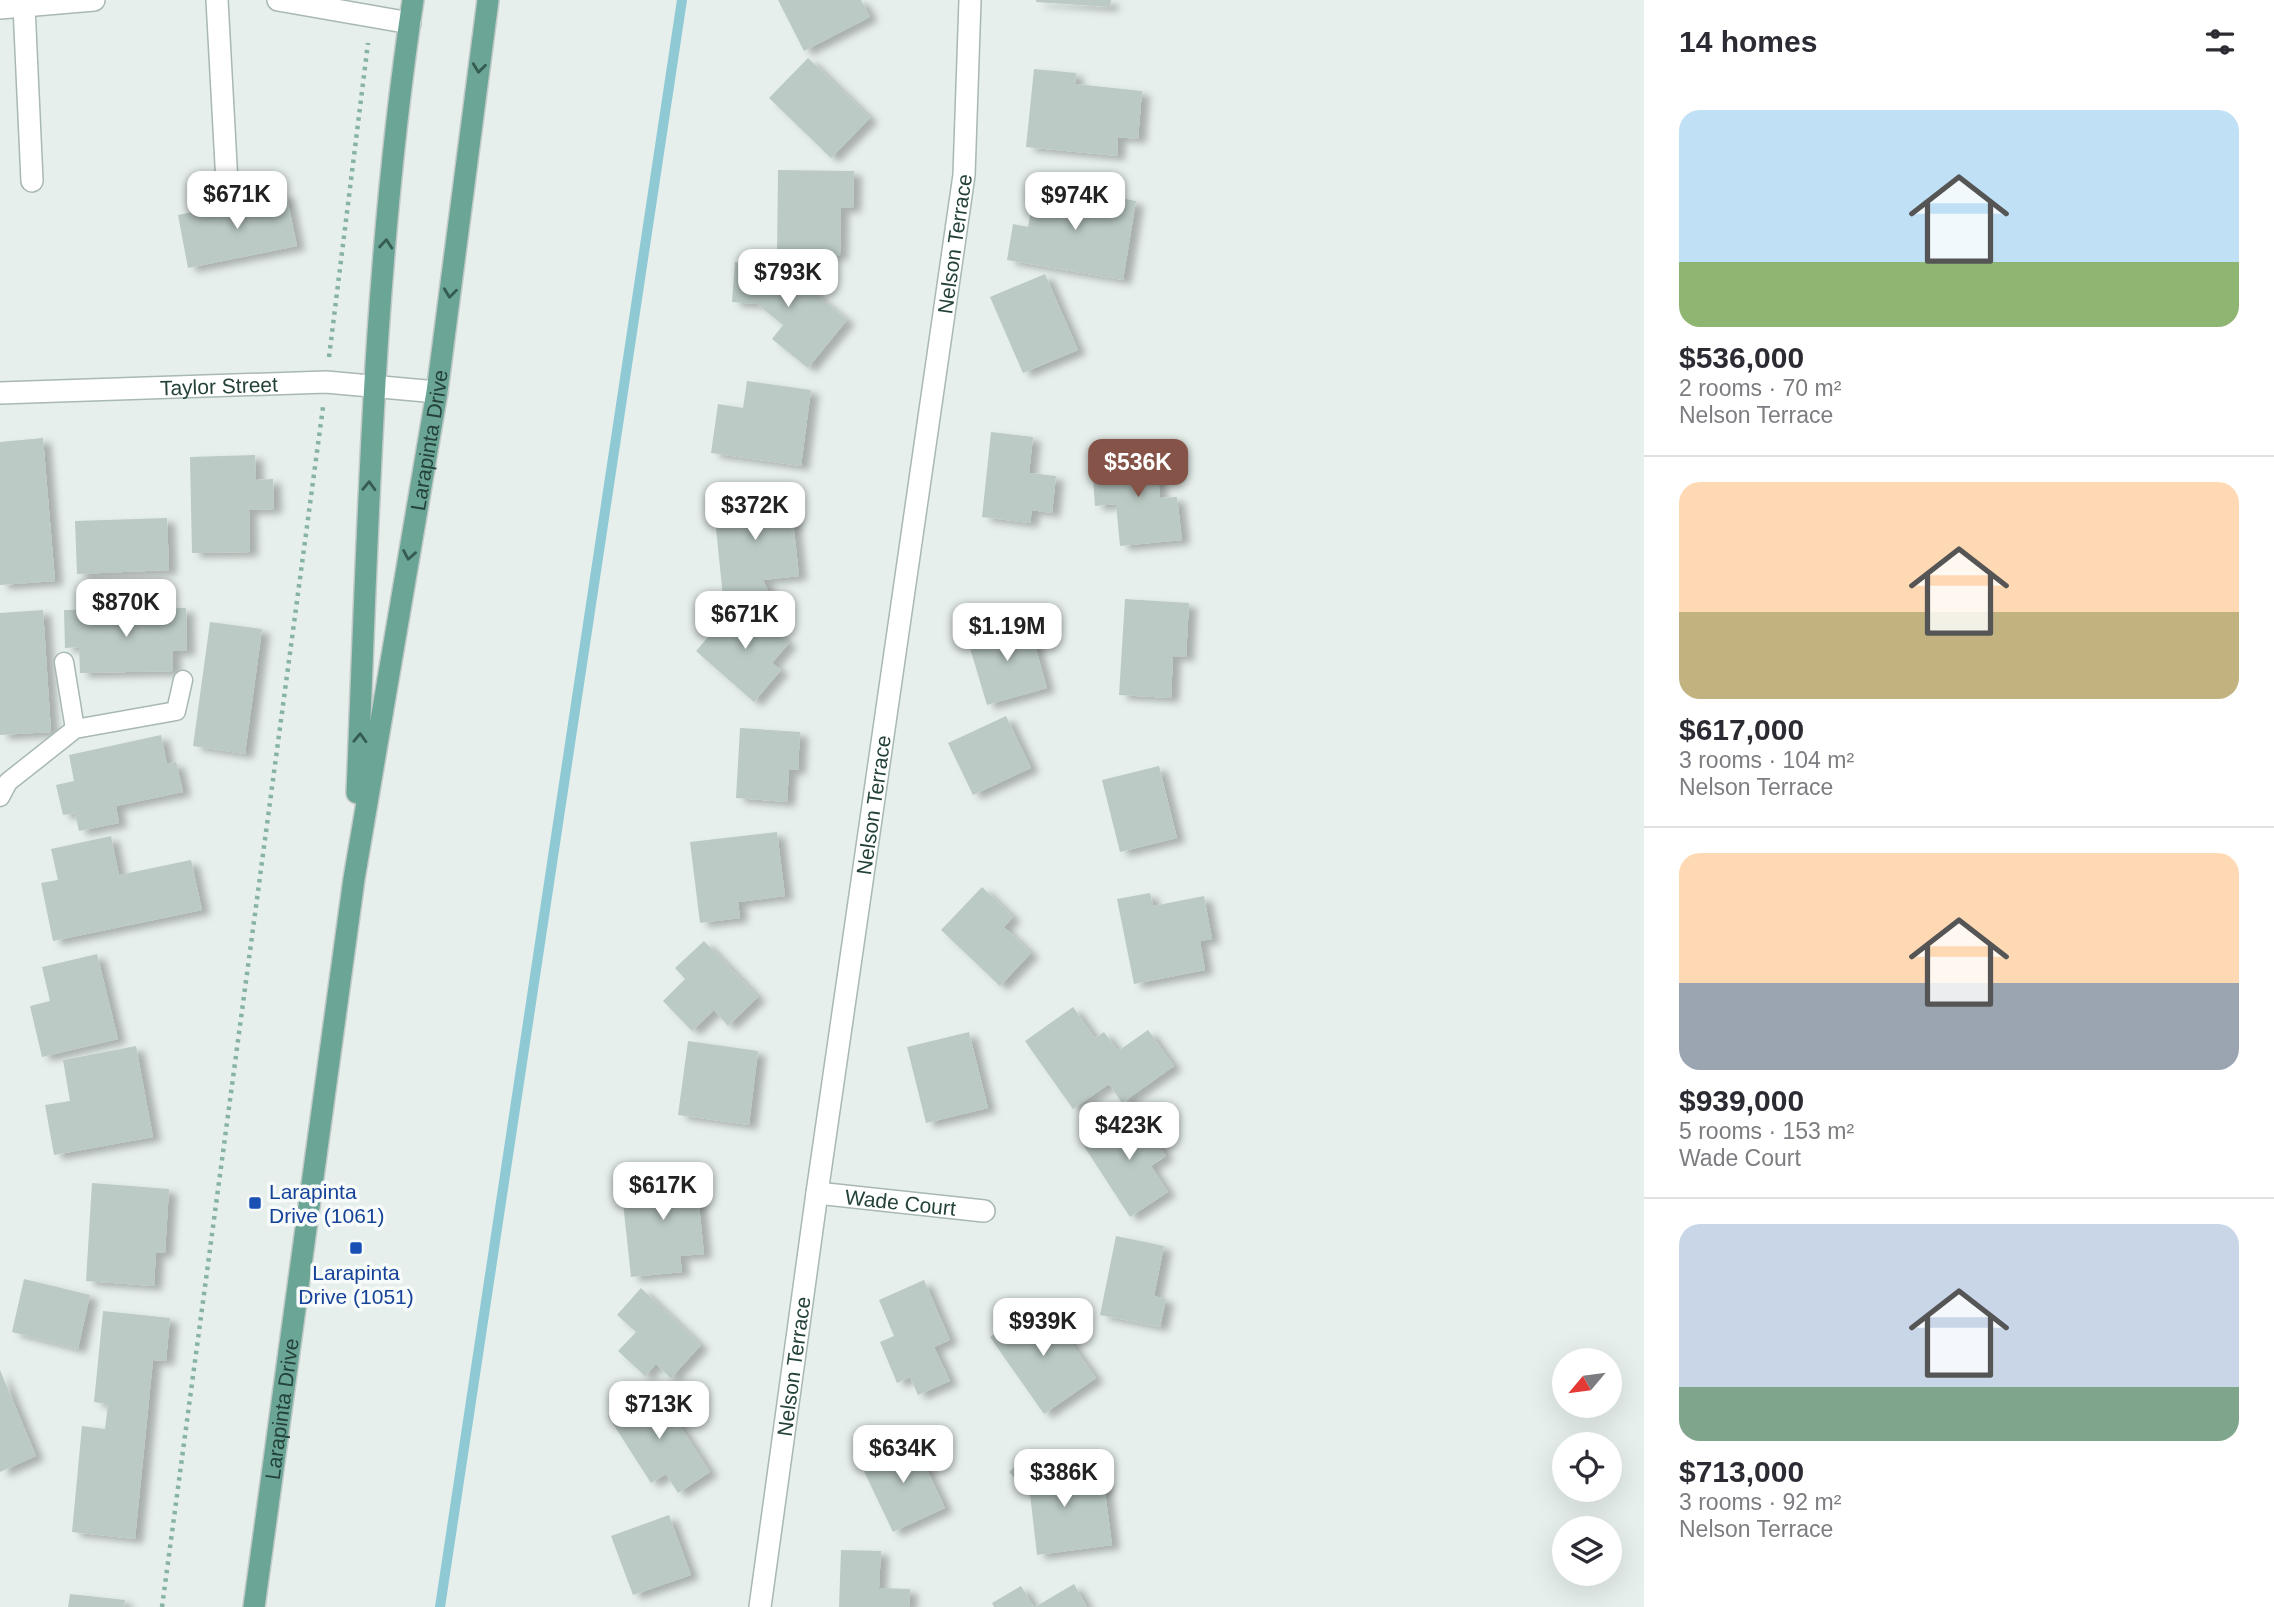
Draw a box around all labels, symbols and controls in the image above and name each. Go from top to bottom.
icon: filters [2201,23,2239,61]
text: 14 homes [1679,25,1817,58]
one-way arrow [472,62,487,74]
icon: home [1896,156,2022,282]
pin: $671K [188,172,286,231]
street label: Nelson Terrace [933,172,976,315]
pin: $974K [1026,173,1124,232]
text: $671K [203,181,271,207]
text: $974K [1041,182,1109,208]
one-way arrow [378,238,393,249]
pin: $793K [739,250,837,309]
text: $793K [754,259,822,285]
one-way arrow [442,287,457,299]
text: $536,000 [1679,341,1804,374]
street label: Larapinta Drive [405,368,451,512]
street label: Taylor Street [160,372,278,399]
text: 2 rooms · 70 m² [1679,375,1841,401]
text: Nelson Terrace [1679,402,1833,428]
pin: $536K [1089,440,1187,499]
text: $536K [1104,449,1172,475]
one-way arrow [362,480,377,491]
pin: $372K [706,482,804,542]
text: $372K [721,492,789,518]
icon: home [1896,528,2022,654]
one-way arrow [402,550,417,561]
pin: $870K [77,580,175,639]
text: $870K [92,589,160,615]
pin: $671K [696,592,794,651]
text: $671K [711,601,779,627]
pin: $1.19M [950,604,1064,663]
text: $1.19M [969,613,1045,639]
text: $617,000 [1679,713,1804,746]
one-way arrow [352,732,367,743]
street label: Nelson Terrace [852,734,894,876]
text: 3 rooms · 104 m² [1679,747,1854,773]
text: Nelson Terrace [1679,774,1833,800]
icon: home [1896,899,2022,1025]
text: $939,000 [1679,1084,1804,1117]
pin: $423K [1080,1102,1178,1162]
text: $423K [1095,1112,1163,1138]
text: 5 rooms · 153 m² [1679,1118,1854,1144]
text: Wade Court [1679,1145,1801,1171]
pin: $617K [614,1162,712,1222]
text: $617K [629,1172,697,1198]
place label: Larapinta Drive (1061) [269,1180,385,1227]
street label: Wade Court [844,1185,957,1219]
marker: Larapinta Drive (1061) [247,1195,263,1211]
marker: Larapinta Drive (1051) [348,1240,364,1256]
place label: Larapinta Drive (1051) [298,1261,414,1308]
icon: home [1896,1270,2022,1396]
street label: Nelson Terrace [772,1295,814,1438]
pin: $939K [994,1298,1092,1358]
text: $939K [1009,1308,1077,1334]
street label: Larapinta Drive [260,1337,302,1481]
north arrow [1552,1348,1622,1418]
map controls [1552,1348,1622,1586]
pin: $713K [610,1382,708,1441]
text: $713K [625,1391,693,1417]
pin: $634K [854,1426,952,1485]
button: locate [1552,1432,1622,1502]
text: $634K [869,1435,937,1461]
pin: $386K [1015,1450,1113,1509]
text: $713,000 [1679,1455,1804,1488]
text: $386K [1030,1459,1098,1485]
text: 3 rooms · 92 m² [1679,1489,1841,1515]
button: layers [1552,1516,1622,1586]
text: Nelson Terrace [1679,1516,1833,1542]

